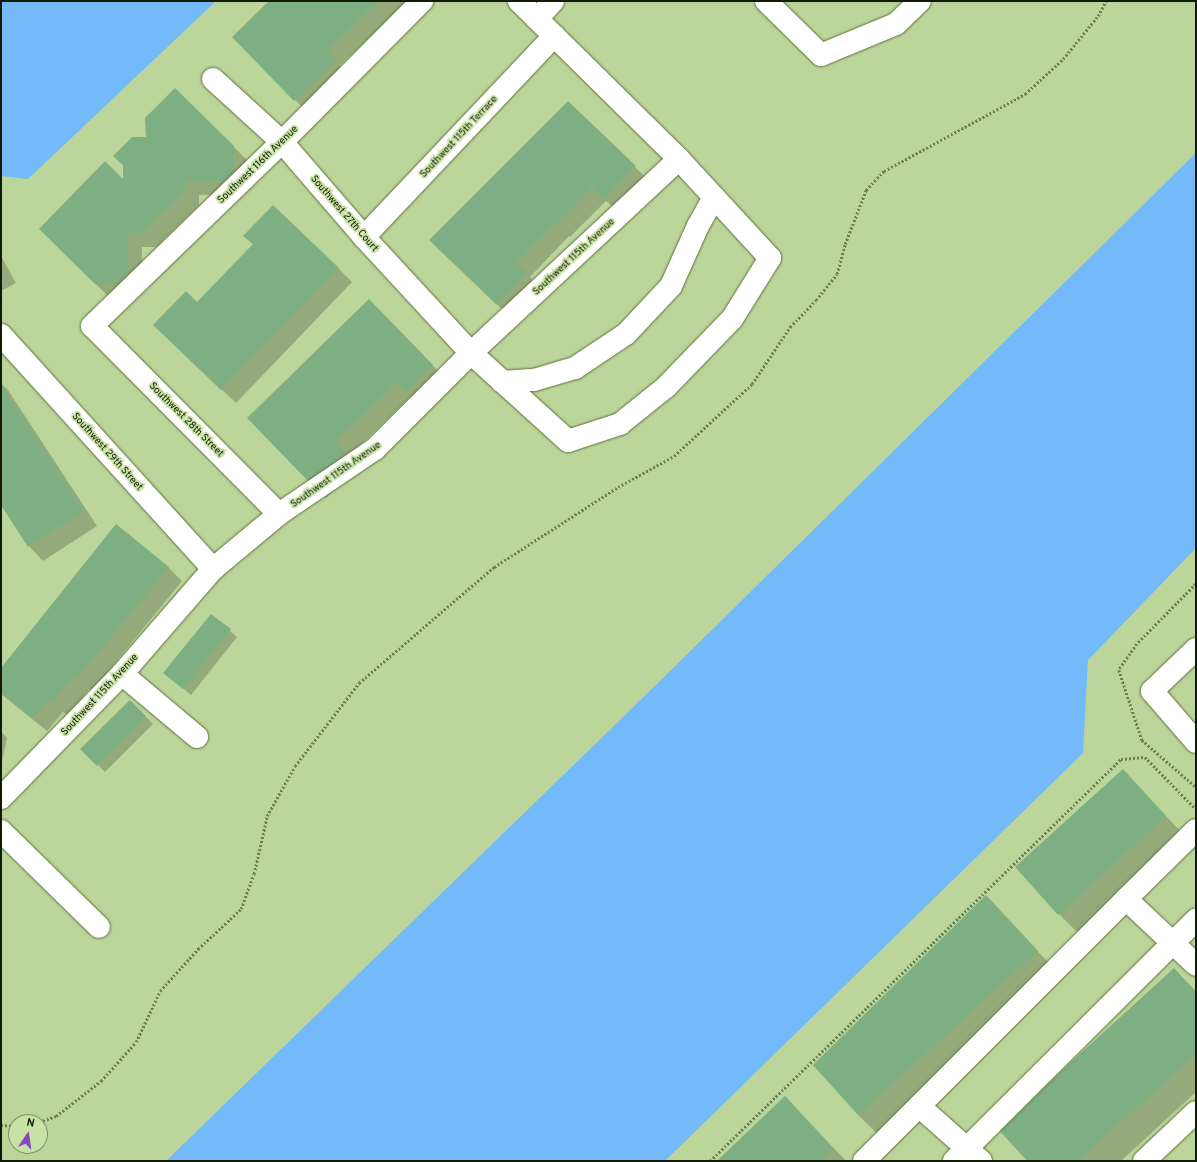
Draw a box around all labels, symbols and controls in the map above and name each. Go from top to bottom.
street label: Southwest 115th Terrace [418,93,500,181]
street label: Southwest 116th Avenue [215,123,301,207]
street label: Southwest 27th Court [308,173,380,255]
street label: Southwest 115th Avenue [530,216,618,298]
street label: Southwest 28th Street [146,380,226,460]
street label: Southwest 29th Street [69,411,145,493]
street label: Southwest 115th Avenue [288,439,384,511]
street label: Southwest 115th Avenue [59,651,141,739]
north arrow [8,1114,48,1154]
text: N [25,1116,36,1131]

